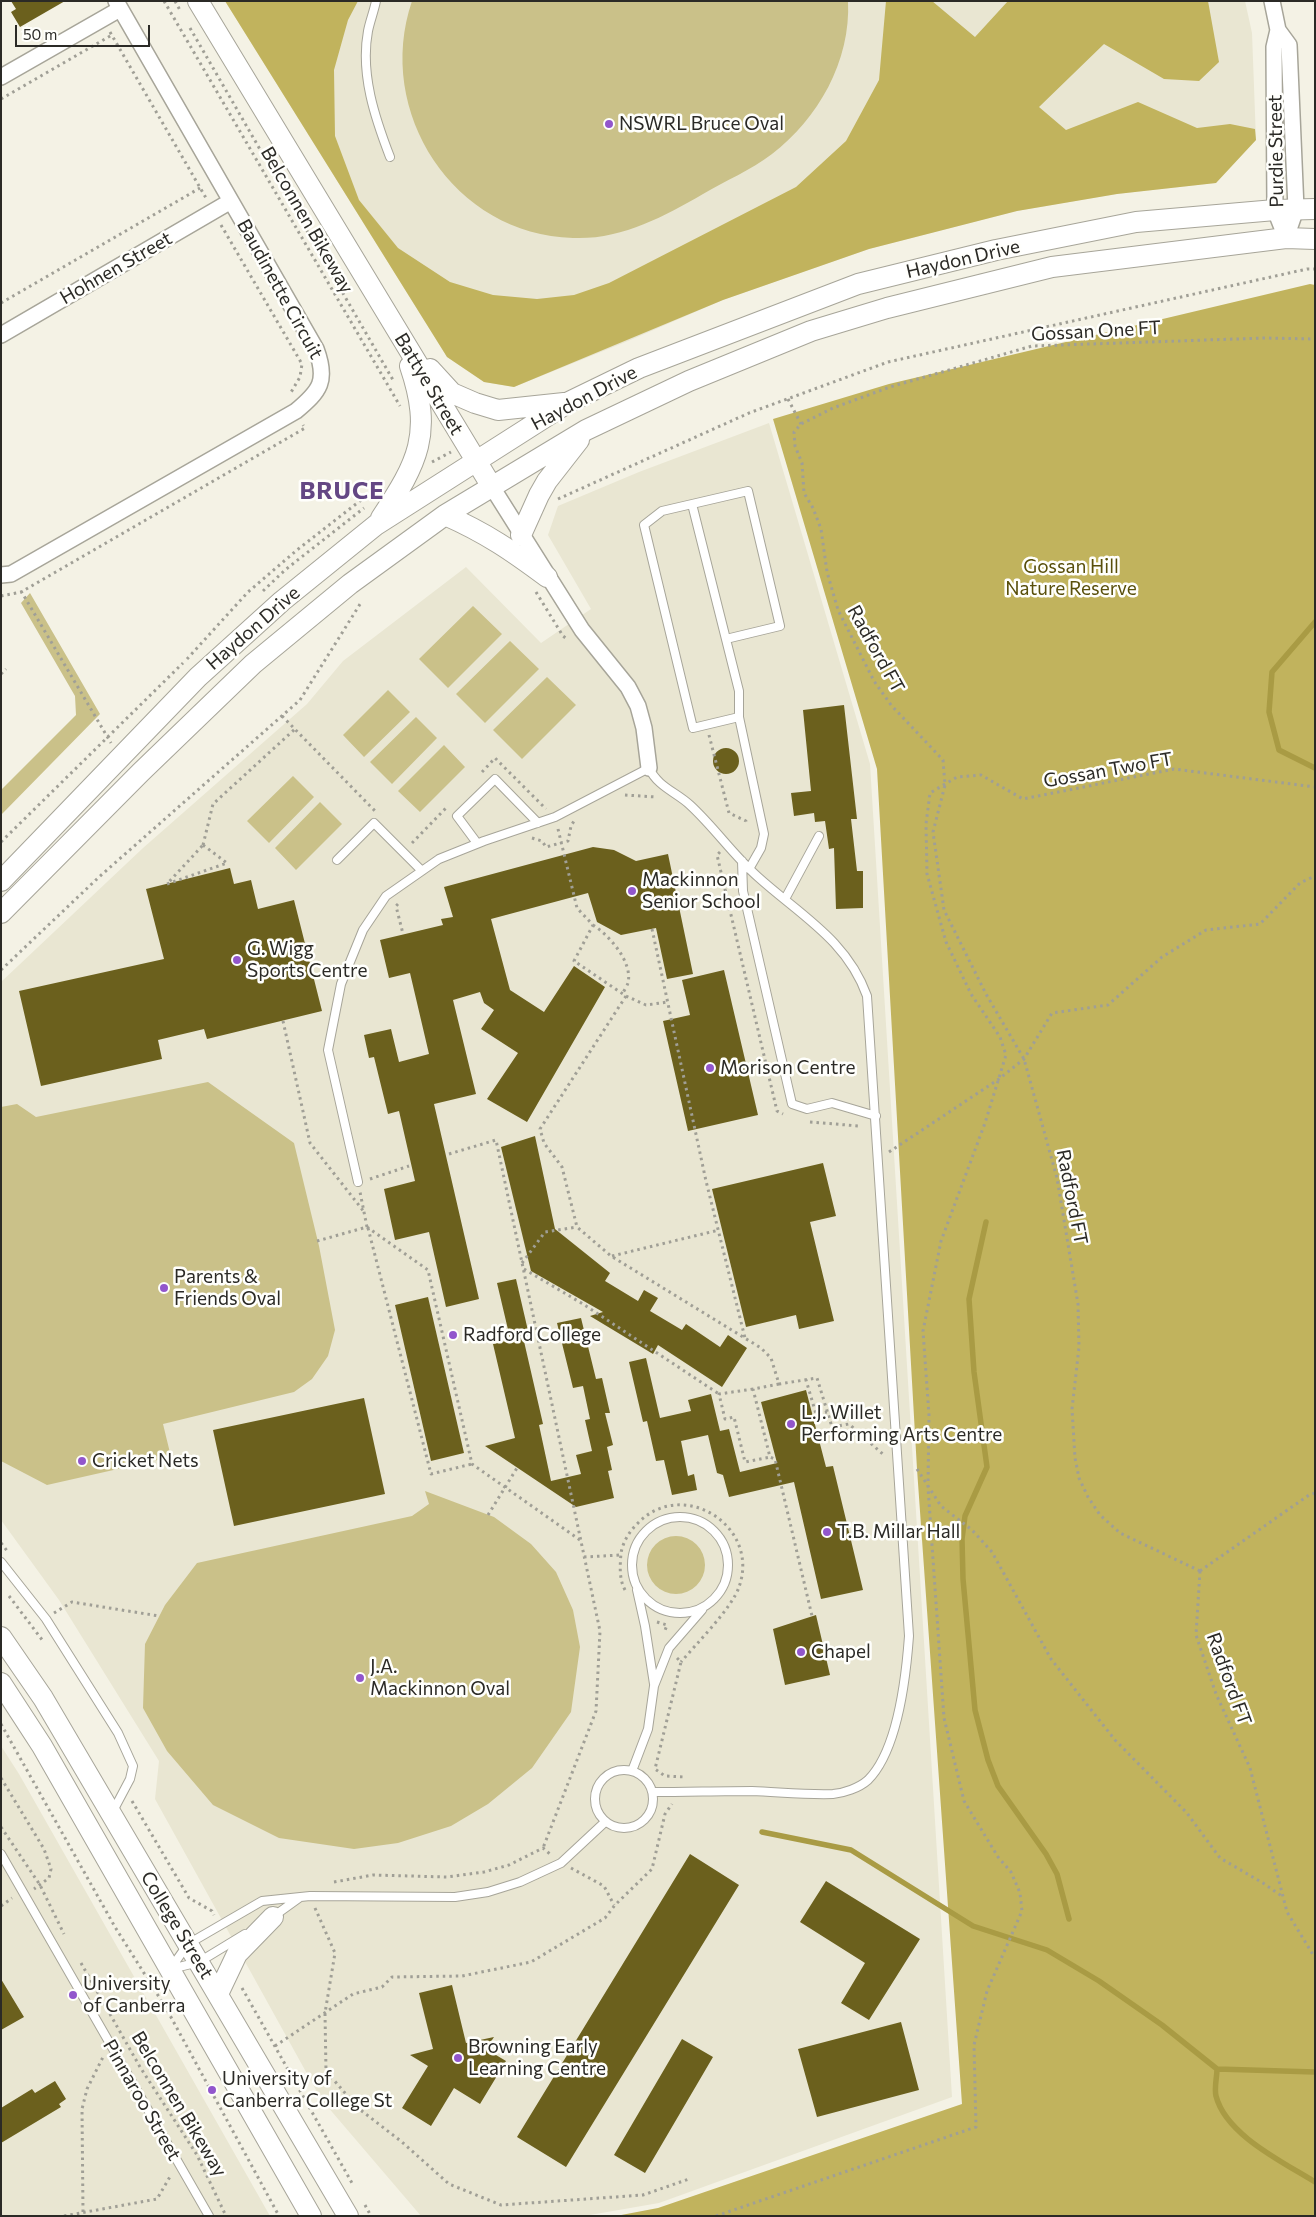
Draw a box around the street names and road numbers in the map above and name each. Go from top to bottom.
street label: Purdie Street [1264,94,1288,208]
street label: Belconnen Bikeway [256,143,358,297]
street label: Baudinette Circuit [232,215,328,363]
street label: Hohnen Street [56,227,176,309]
street label: Haydon Drive [904,235,1022,283]
street label: Gossan One FT [1031,316,1161,346]
street label: Battye Street [390,329,468,439]
street label: Haydon Drive [527,361,641,435]
street label: Haydon Drive [202,581,304,675]
street label: Radford FT [843,601,909,697]
street label: Gossan Two FT [1042,747,1174,793]
street label: Radford FT [1052,1147,1092,1247]
street label: Radford FT [1202,1630,1256,1728]
street label: College Street [136,1867,218,1983]
street label: Belconnen Bikeway [127,2027,231,2181]
street label: Pinnaroo Street [98,2035,186,2165]

